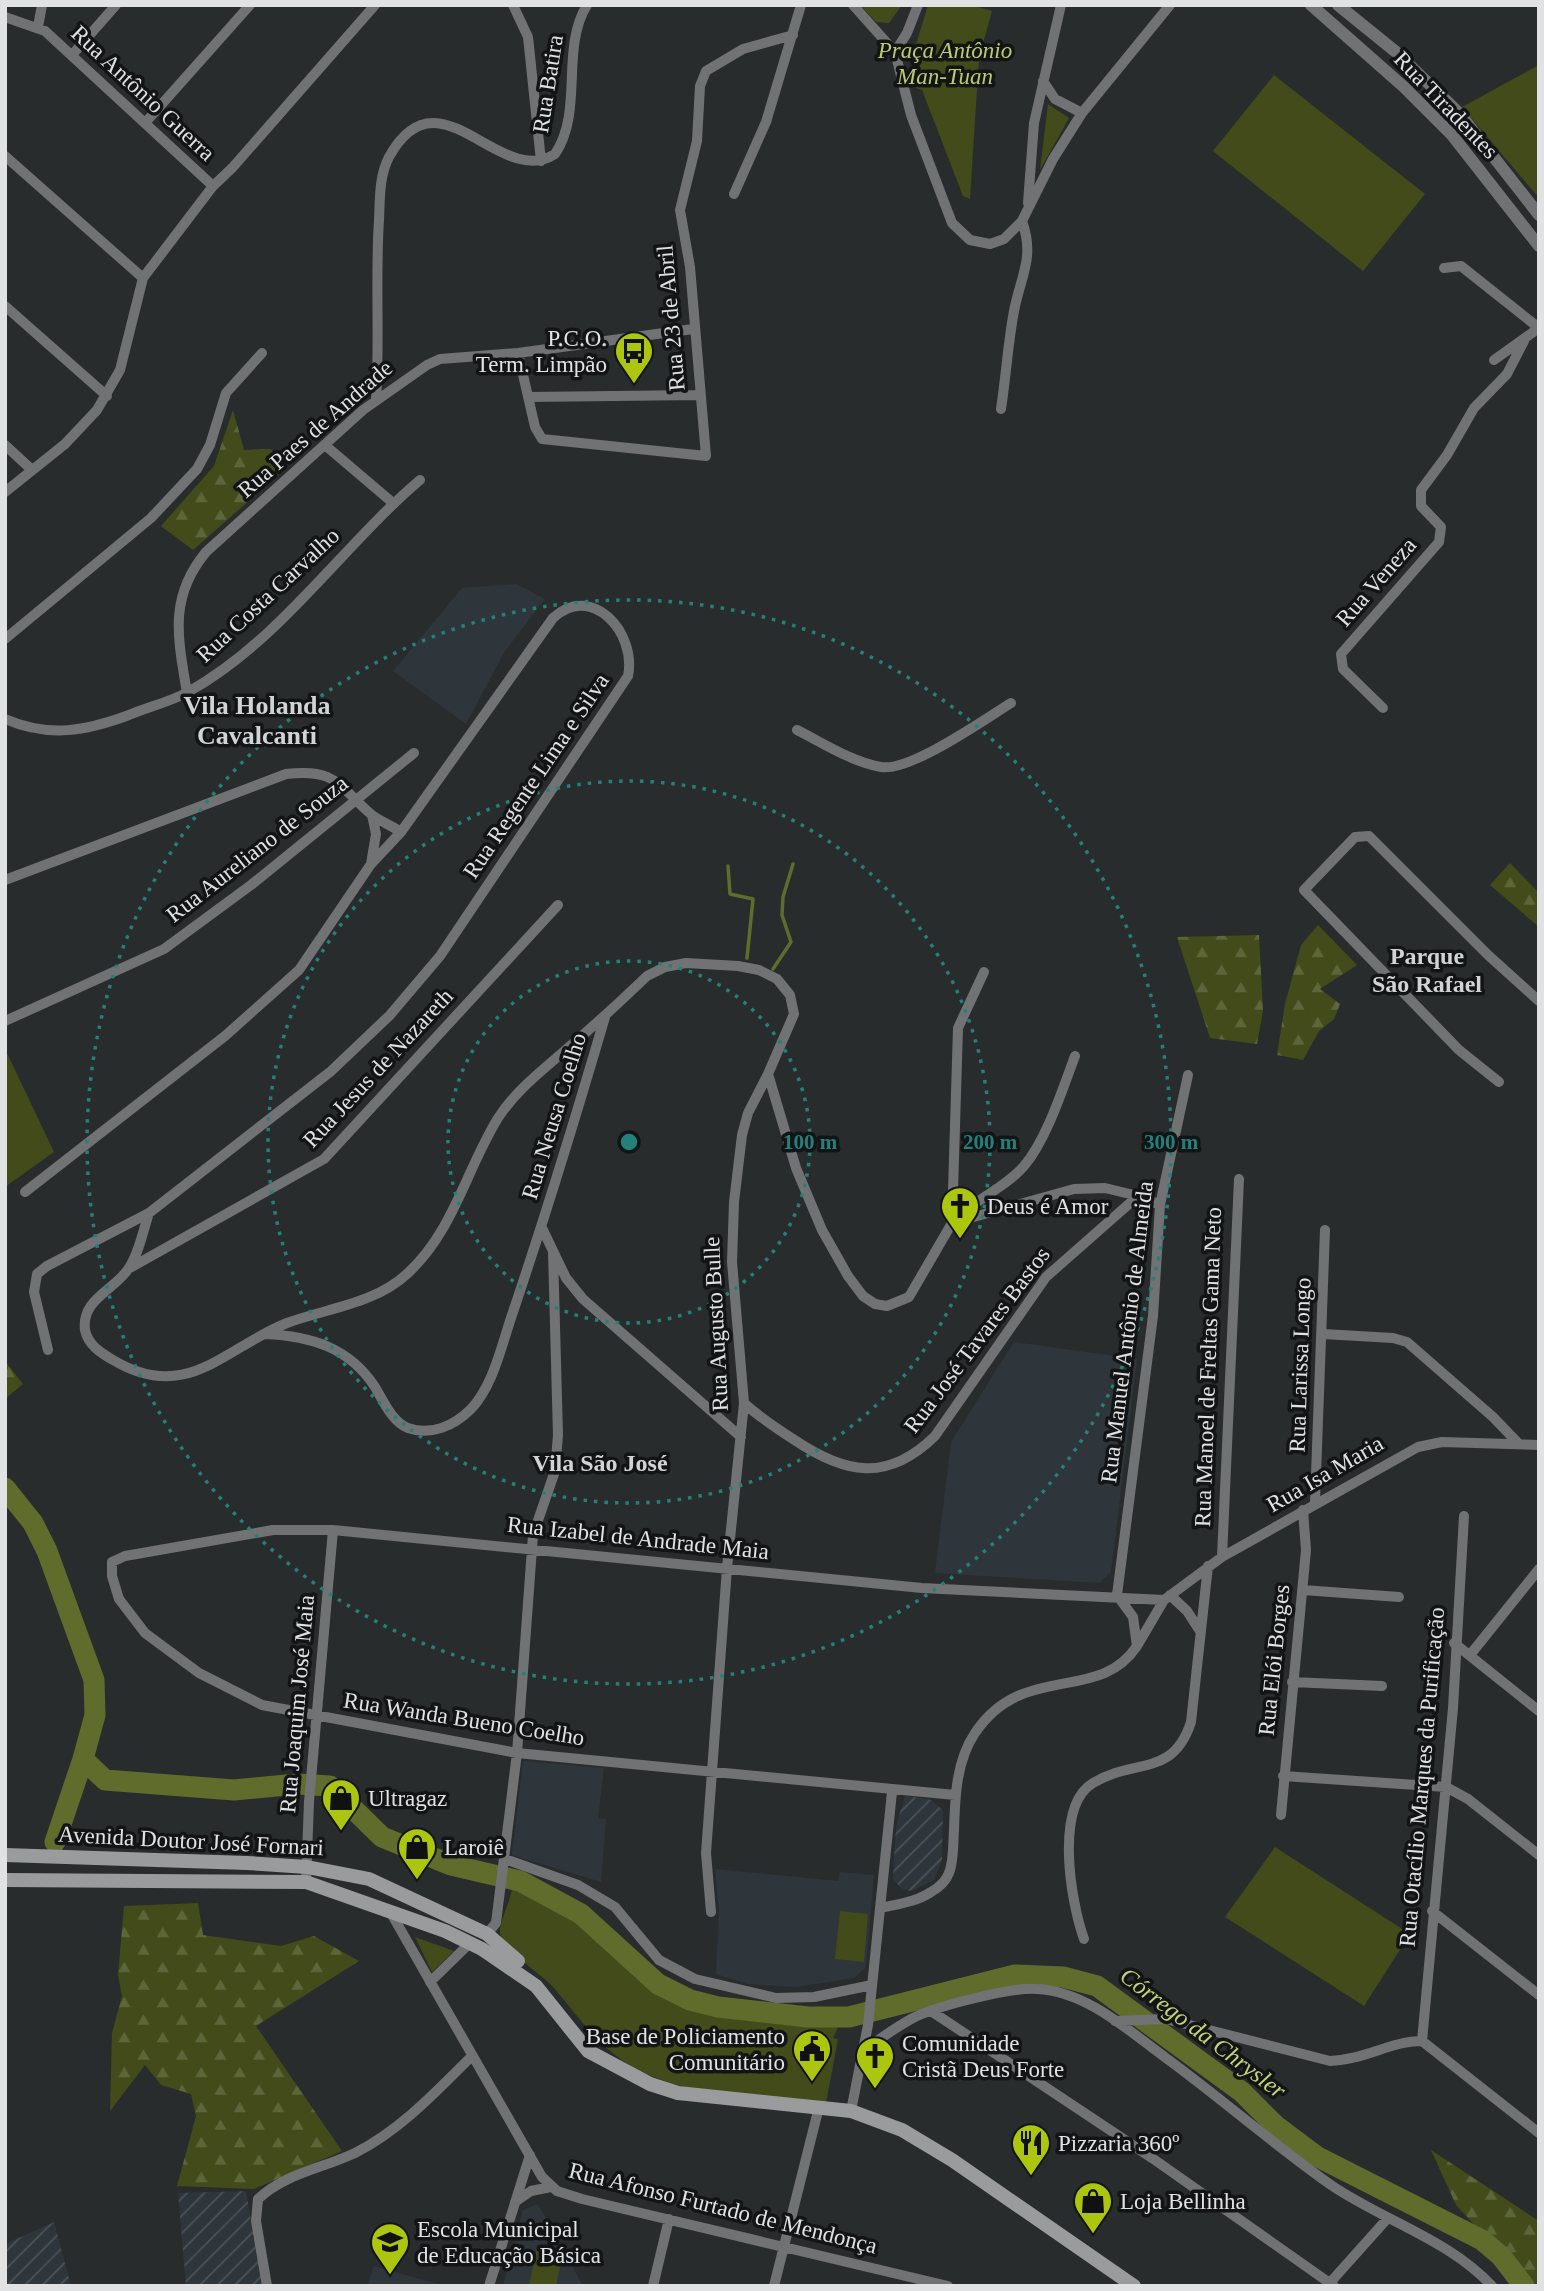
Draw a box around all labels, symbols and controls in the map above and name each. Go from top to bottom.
street label: Rua Antônio Guerra [66,20,220,166]
street label: Rua Batira [528,33,568,135]
park label: Praça Antônio Man-Tuan [877,38,1012,89]
street label: Rua Tiradentes [1389,46,1503,164]
street label: Rua 23 de Abril [652,244,690,392]
place label: P.C.O. Term. Limpão [476,326,607,377]
bus stop icon: P.C.O. Term. Limpão [613,330,655,385]
street label: Rua Paes de Andrade [233,355,397,503]
street label: Rua Costa Carvalho [192,523,344,667]
street label: Rua Veneza [1331,533,1421,631]
street label: Rua Regente Lima e Silva [458,669,614,883]
district label: Vila Holanda Cavalcanti [183,691,331,750]
street label: Rua Aureliano de Souza [161,771,353,927]
district label: Parque São Rafael [1372,943,1482,997]
street label: Rua Jesus de Nazareth [298,983,458,1152]
street label: Rua Neusa Coelho [517,1030,591,1202]
centre of rings [617,1130,641,1154]
text: 100 m [783,1130,838,1154]
text: 200 m [963,1130,1018,1154]
text: 300 m [1144,1130,1199,1154]
street label: Rua Manuel Antônio de Almeida [1096,1180,1158,1484]
church icon: Deus é Amor [939,1185,981,1240]
place label: Deus é Amor [987,1194,1109,1219]
street label: Rua Manoel de Freltas Gama Neto [1190,1207,1226,1527]
street label: Rua Augusto Bulle [699,1236,733,1412]
street label: Rua José Tavares Bastos [899,1242,1055,1438]
street label: Rua Larissa Longo [1284,1277,1316,1453]
street label: Rua Isa Maria [1262,1431,1388,1517]
district label: Vila São José [532,1450,668,1476]
street label: Rua Izabel de Andrade Maia [506,1512,770,1564]
street label: Rua Elói Borges [1254,1583,1294,1737]
street label: Rua Joaquim José Maia [275,1594,319,1814]
street label: Rua Otacílio Marques da Purificação [1395,1606,1449,1948]
street label: Rua Wanda Bueno Coelho [342,1688,586,1750]
shop icon: Ultragaz [320,1777,362,1832]
place label: Ultragaz [368,1786,447,1811]
street label: Avenida Doutor José Fornari [58,1822,324,1860]
shop icon: Laroiê [396,1826,438,1881]
place label: Laroiê [444,1835,504,1860]
water label: Córrego da Chrysler [1115,1962,1291,2104]
place label: Base de Policiamento Comunitário [586,2024,785,2075]
public building icon: Base de Policiamento Comunitário [791,2028,833,2083]
place label: Comunidade Cristã Deus Forte [902,2031,1064,2082]
church icon: Comunidade Cristã Deus Forte [854,2035,896,2090]
restaurant icon: Pizzaria 360º [1010,2122,1052,2177]
place label: Pizzaria 360º [1058,2131,1179,2156]
street label: Rua Afonso Furtado de Mendonça [566,2158,880,2258]
shop icon: Loja Bellinha [1072,2180,1114,2235]
place label: Loja Bellinha [1120,2189,1246,2214]
place label: Escola Municipal de Educação Básica [417,2217,601,2268]
school or university icon: Escola Municipal de Educação Básica [369,2221,411,2276]

